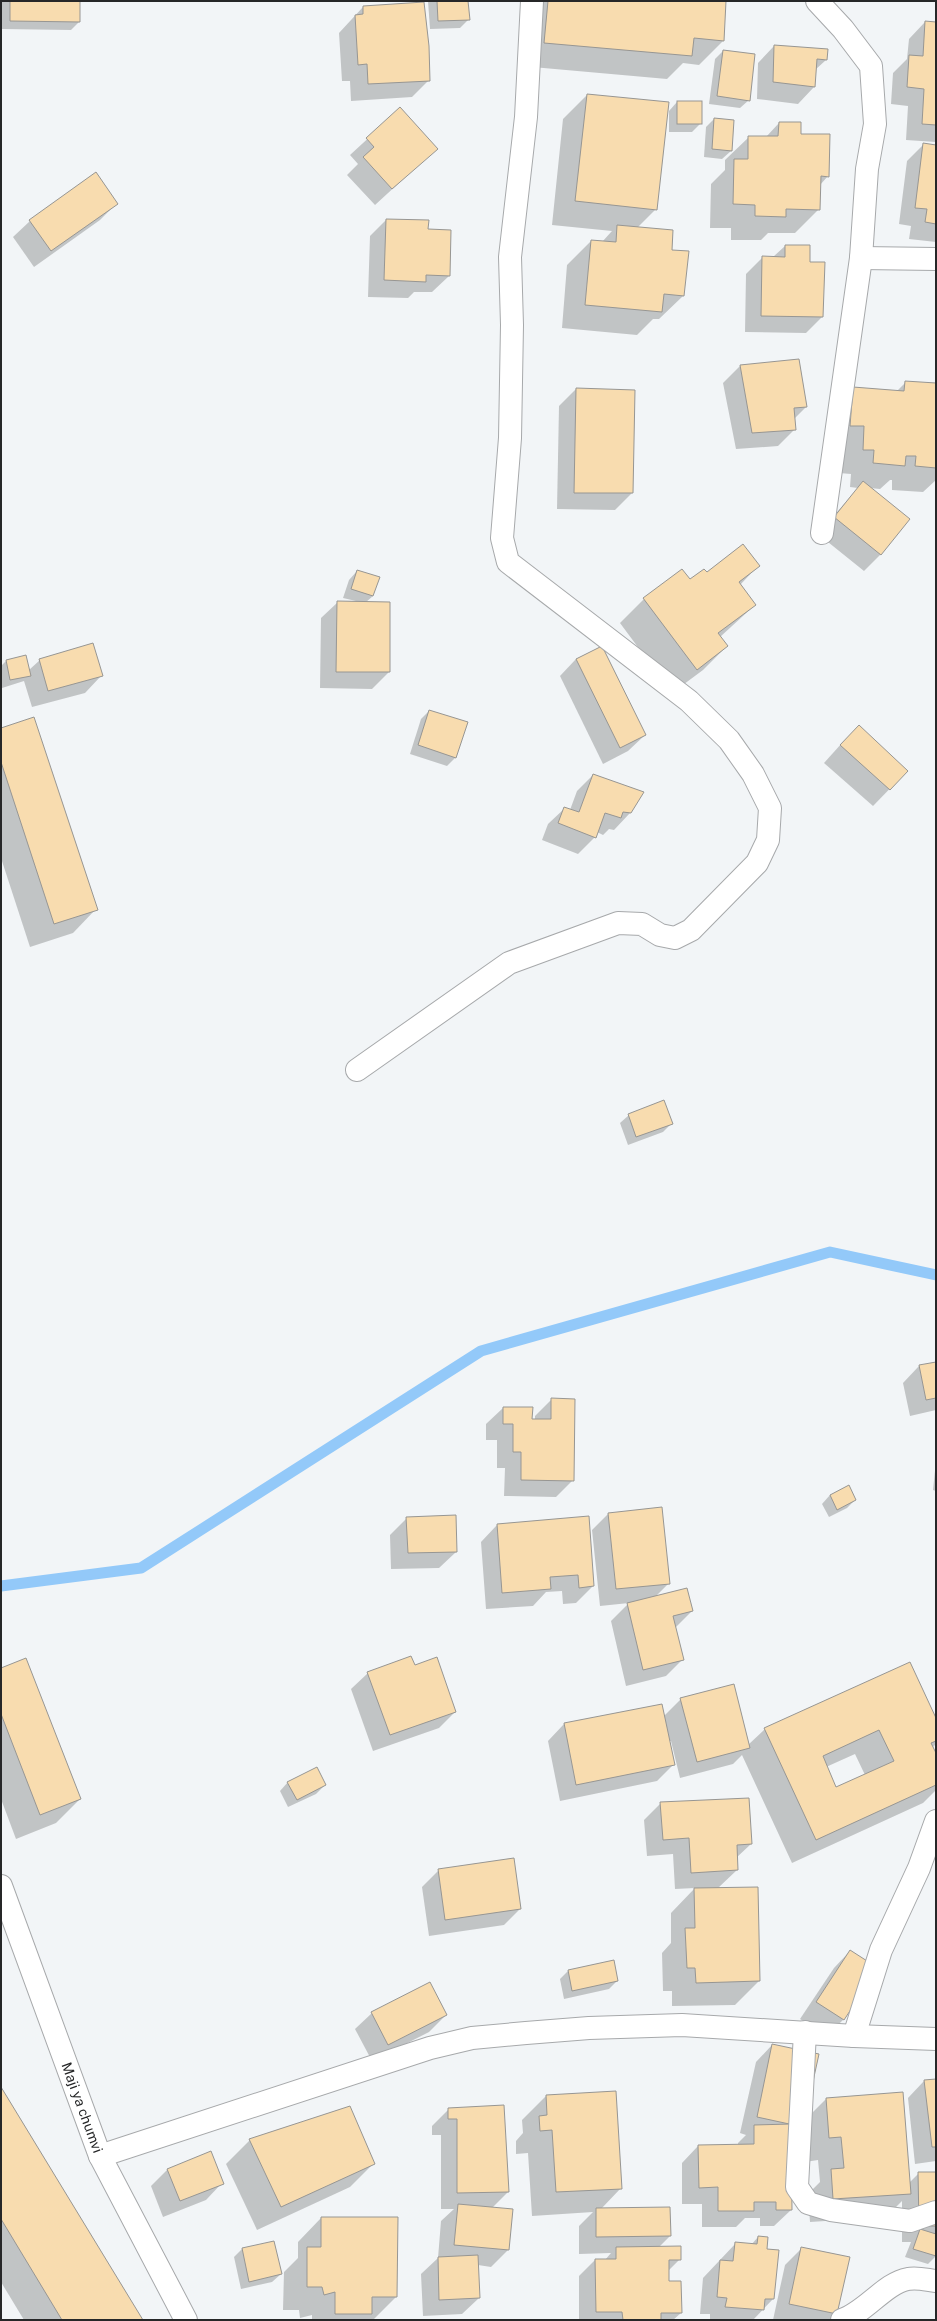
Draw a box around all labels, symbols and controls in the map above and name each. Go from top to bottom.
street label: Maji ya chumvi [58,2060,106,2155]

